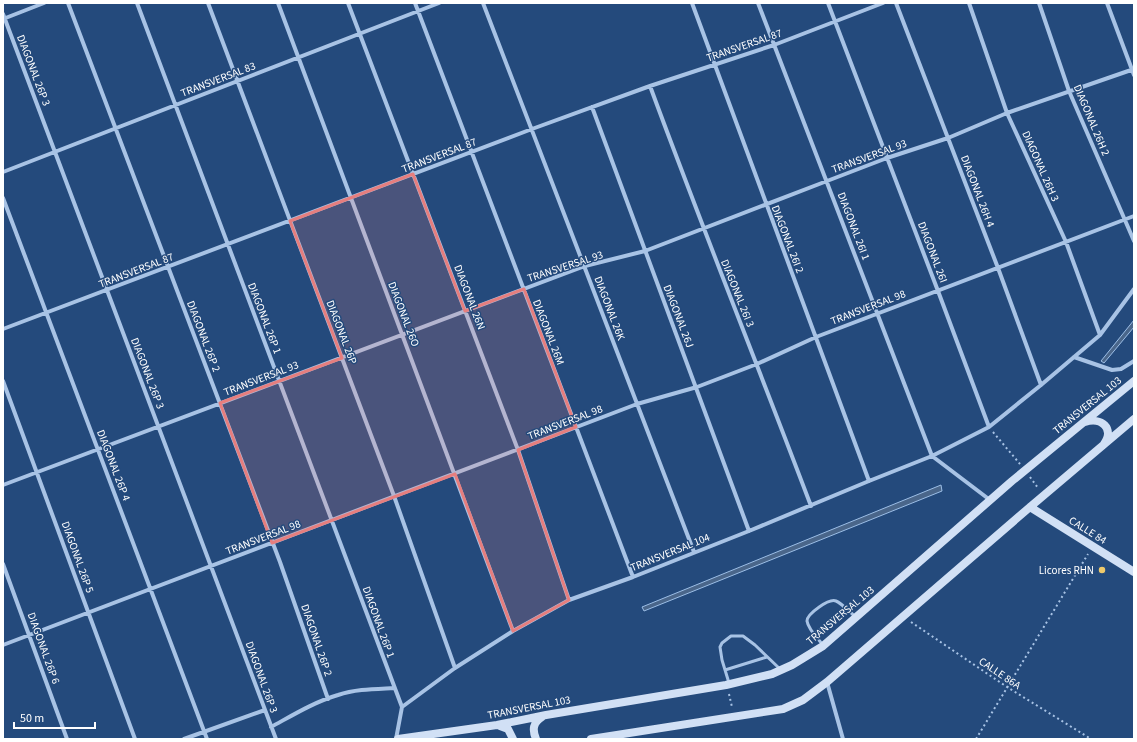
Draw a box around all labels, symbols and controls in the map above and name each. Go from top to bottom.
street label: TRANSVERSAL 87 [704,26,784,65]
street label: DIAGONAL 26P 3 [13,32,54,108]
street label: TRANSVERSAL 83 [179,58,258,101]
street label: DIAGONAL 26H 2 [1070,82,1113,158]
street label: DIAGONAL 26H 3 [1018,128,1063,204]
street label: TRANSVERSAL 87 [400,134,479,177]
street label: TRANSVERSAL 93 [829,136,909,177]
street label: DIAGONAL 26H 4 [957,153,998,230]
street label: DIAGONAL 26I 1 [834,190,873,262]
street label: DIAGONAL 26I 2 [768,203,807,275]
street label: DIAGONAL 26I [914,220,951,285]
street label: TRANSVERSAL 93 [525,247,605,286]
street label: TRANSVERSAL 87 [97,249,176,292]
street label: DIAGONAL 26I 3 [717,257,758,329]
street label: DIAGONAL 26N [450,263,489,332]
street label: DIAGONAL 26K [590,274,629,343]
street label: DIAGONAL 26P 1 [244,280,285,356]
street label: DIAGONAL 26O [384,280,423,349]
street label: DIAGONAL 26J [660,282,697,350]
street label: TRANSVERSAL 98 [829,286,908,329]
street label: DIAGONAL 26M [529,297,568,367]
street label: DIAGONAL 26P 2 [183,298,224,374]
street label: DIAGONAL 26P [322,298,361,366]
street label: DIAGONAL 26P 3 [127,335,168,411]
street label: TRANSVERSAL 93 [222,357,301,400]
street label: TRANSVERSAL 103 [1050,373,1125,438]
street label: TRANSVERSAL 98 [526,401,605,444]
street label: DIAGONAL 26P 4 [93,427,134,503]
street label: CALLE 84 [1066,513,1110,548]
street label: TRANSVERSAL 98 [224,516,303,559]
street label: DIAGONAL 26P 5 [58,519,97,595]
street label: TRANSVERSAL 104 [628,529,713,575]
place label: Licores RHN [1039,563,1094,578]
marker: Licores RHN [1097,565,1107,575]
street label: TRANSVERSAL 103 [803,582,877,648]
street label: DIAGONAL 26P 1 [359,584,398,660]
street label: DIAGONAL 26P 2 [297,602,336,678]
street label: DIAGONAL 26P 6 [24,610,64,687]
street label: DIAGONAL 26P 3 [242,639,281,715]
street label: CALLE 86A [976,654,1024,693]
street label: TRANSVERSAL 103 [486,692,572,723]
scale bar [14,704,95,730]
text: 50 m [20,710,44,727]

